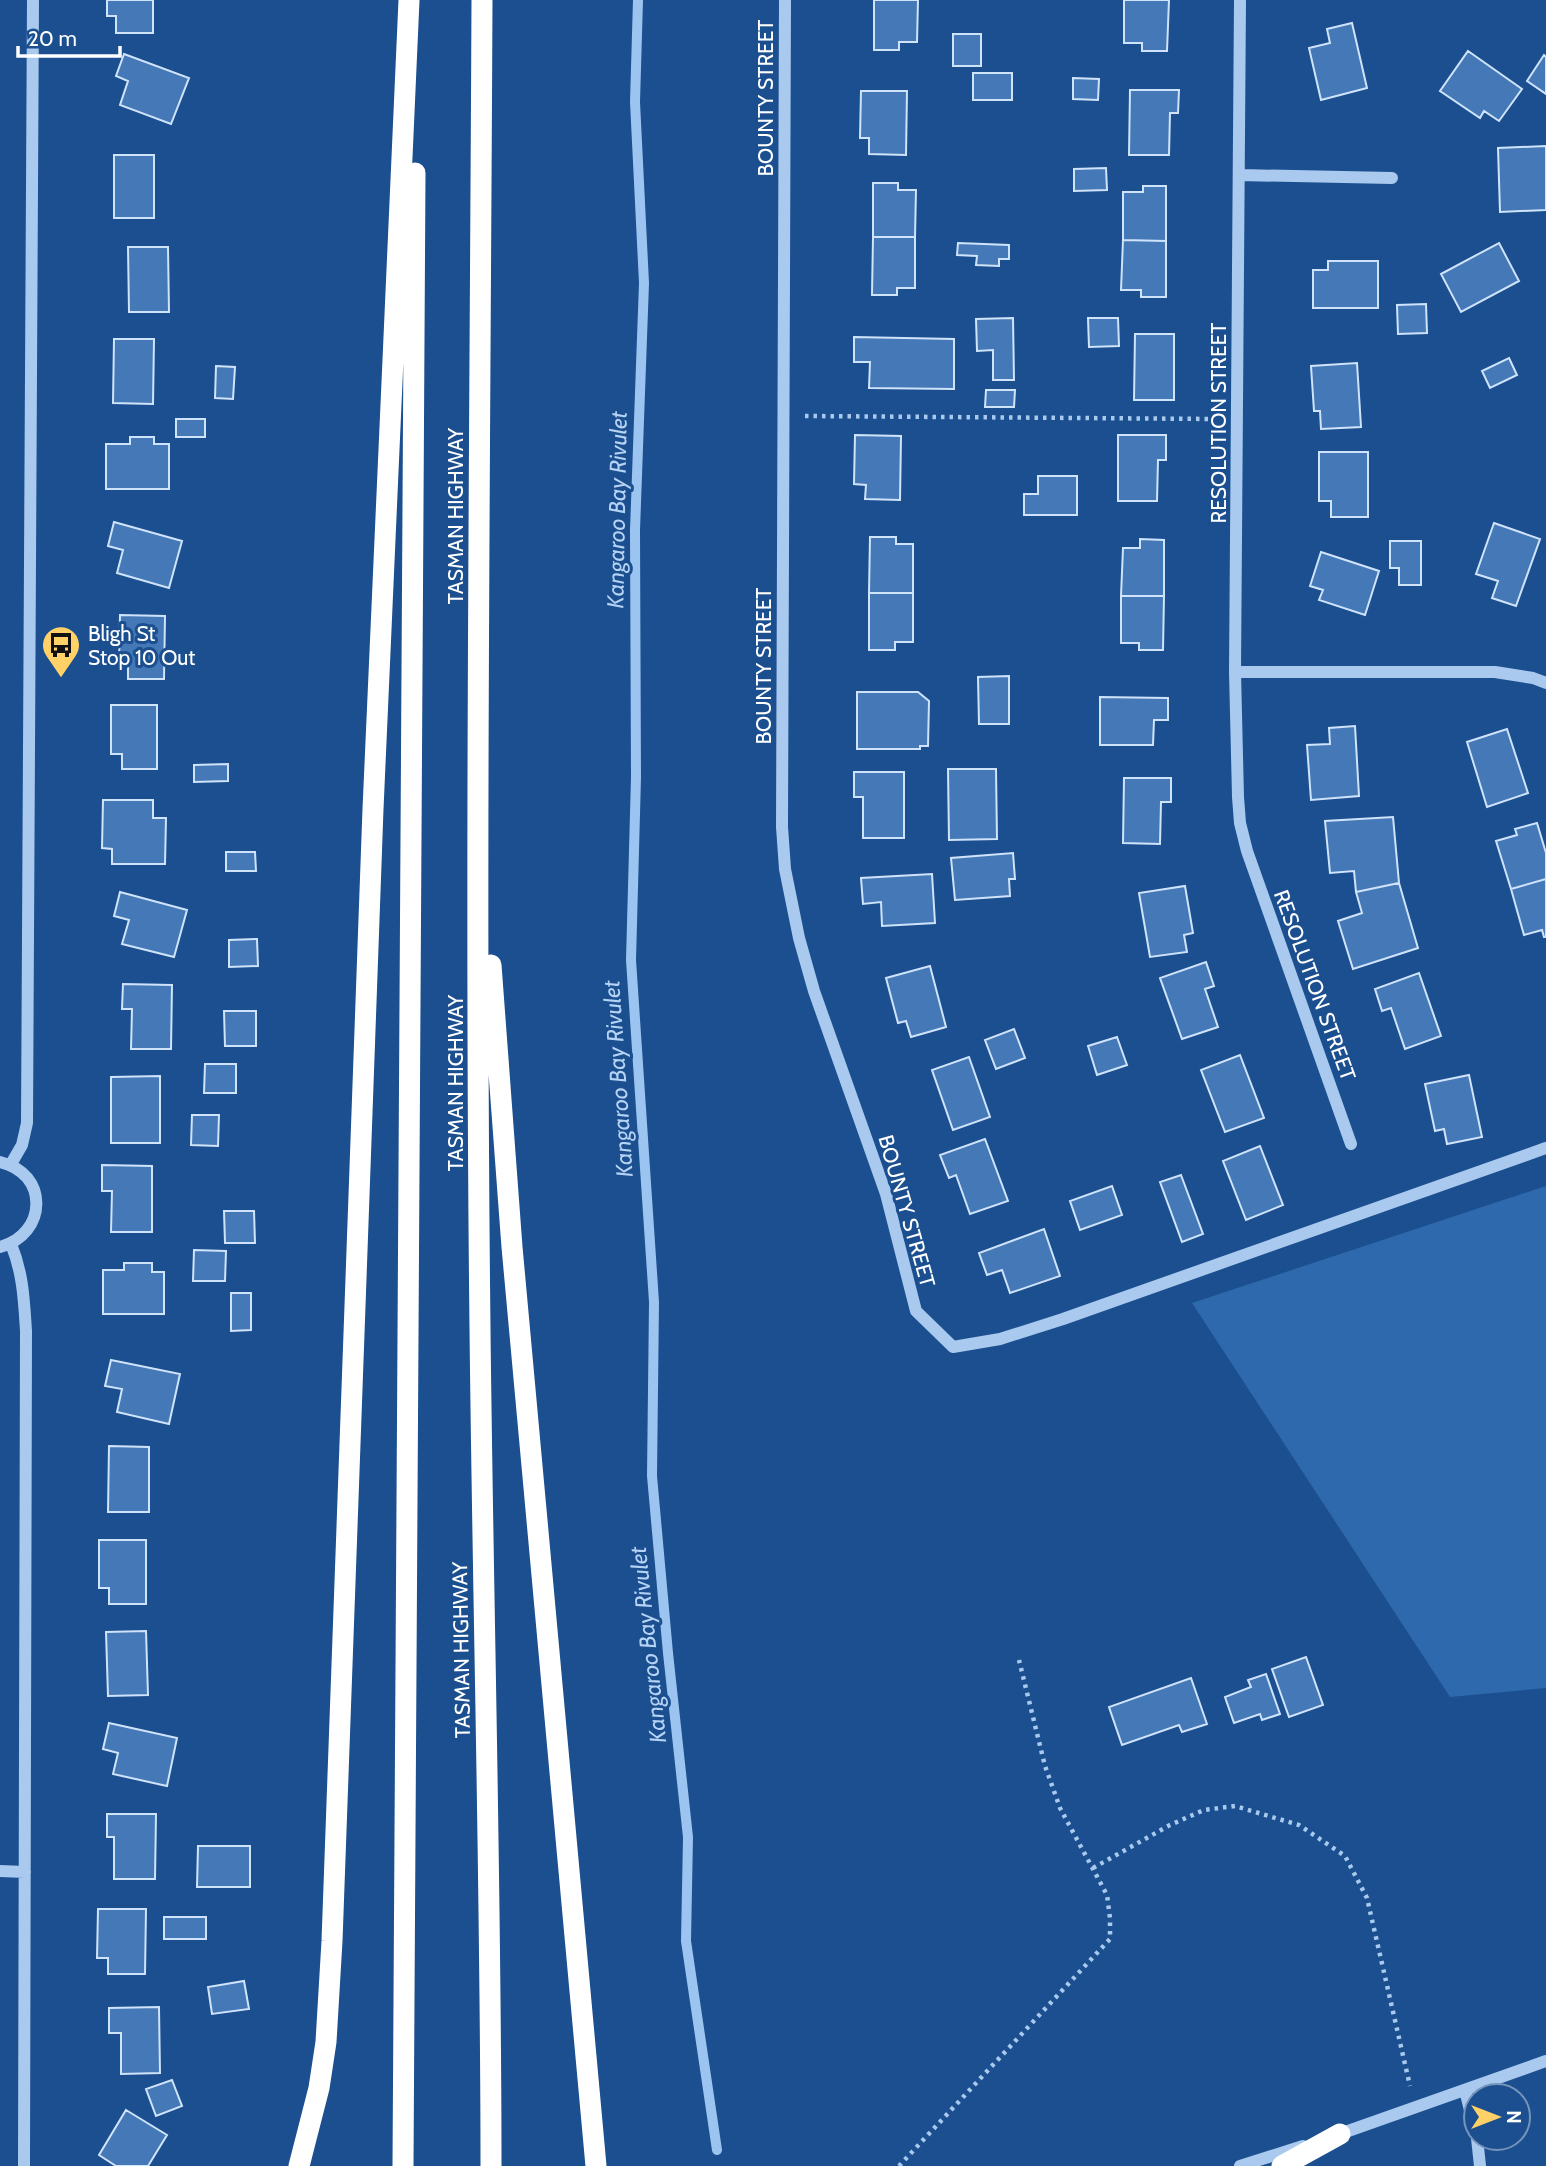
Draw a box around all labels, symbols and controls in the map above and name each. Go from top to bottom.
scale bar [18,14,119,58]
street label: BOUNTY STREET [753,19,778,177]
text: 20 m [28,26,77,51]
street label: RESOLUTION STREET [1206,323,1231,523]
water label: Kangaroo Bay Rivulet [601,410,633,609]
street label: TASMAN HIGHWAY [443,427,468,604]
street label: BOUNTY STREET [751,587,776,745]
place label: Bligh St Stop 10 Out [88,621,195,670]
bus stop icon: Bligh St Stop 10 Out [40,624,82,679]
street label: RESOLUTION STREET [1269,886,1361,1084]
water label: Kangaroo Bay Rivulet [597,979,639,1178]
street label: TASMAN HIGHWAY [443,994,468,1171]
street label: BOUNTY STREET [873,1132,941,1290]
water label: Kangaroo Bay Rivulet [624,1544,672,1745]
street label: TASMAN HIGHWAY [447,1560,475,1738]
north arrow [1462,2082,1532,2152]
text: N [1502,2110,1525,2124]

